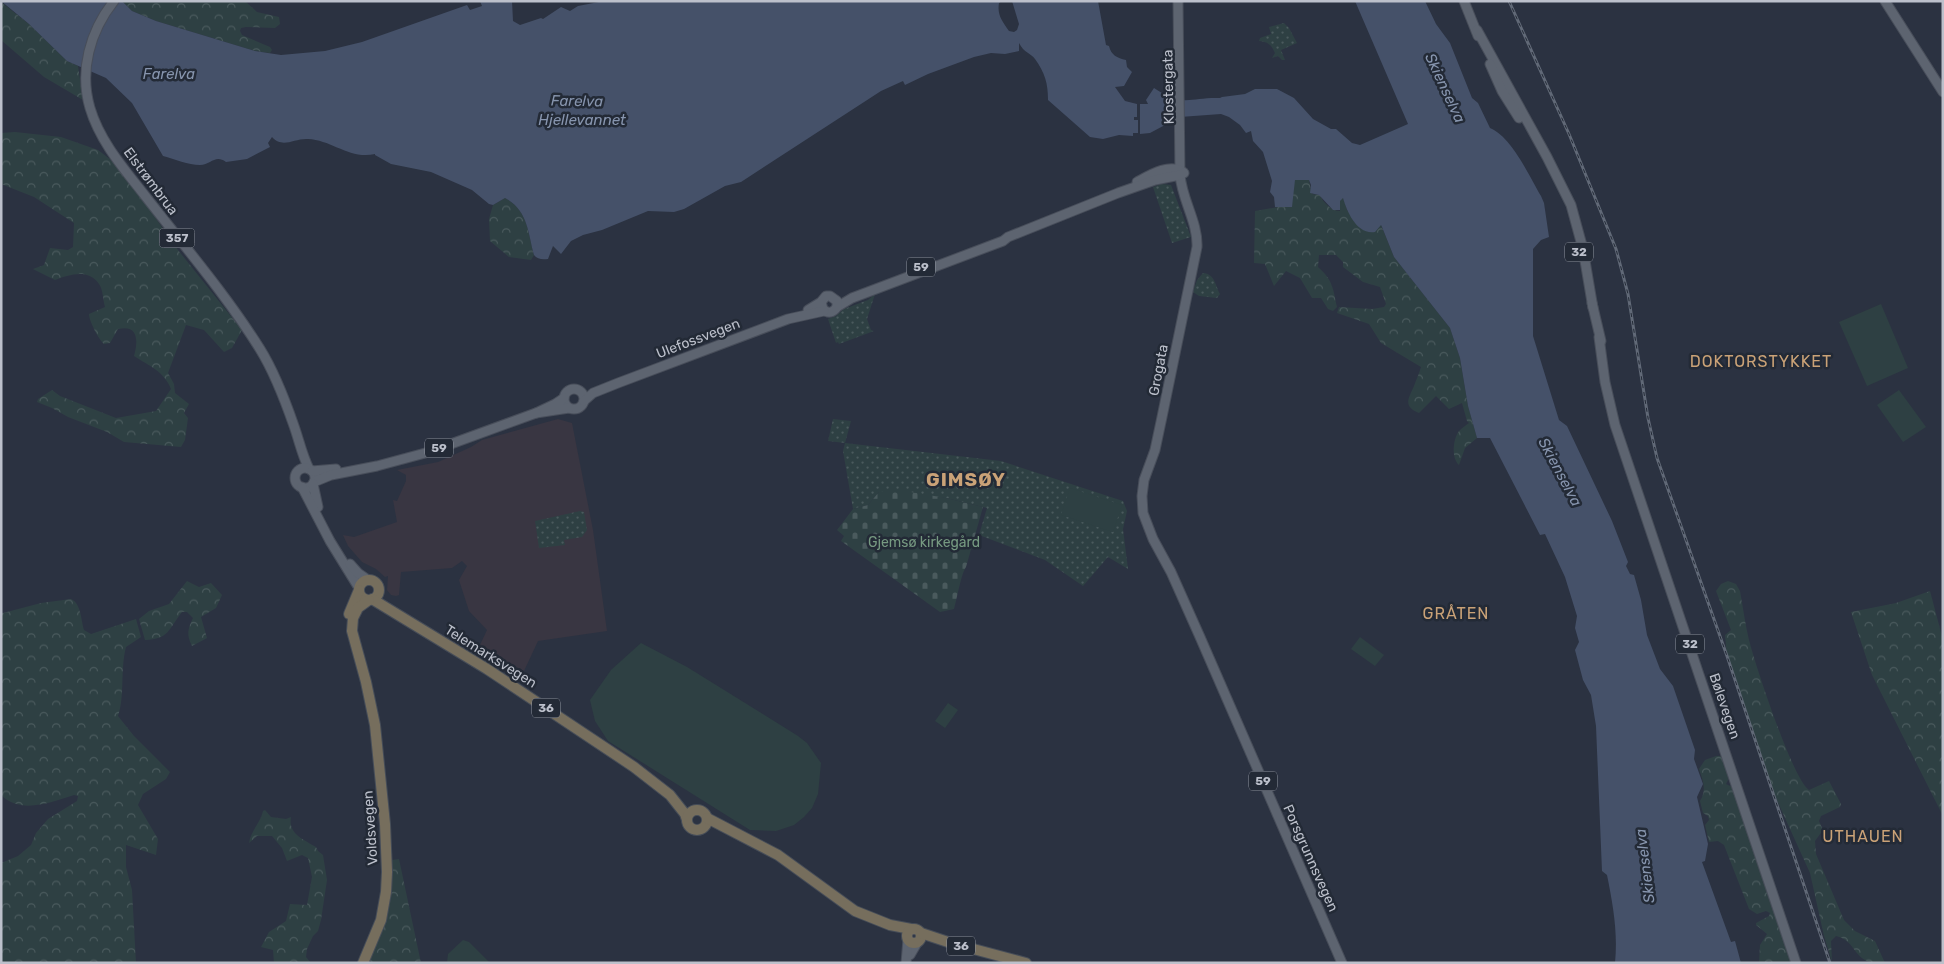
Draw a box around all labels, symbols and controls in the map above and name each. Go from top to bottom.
street label: Klostergata [1159,49,1178,124]
water label: Skienselva [1421,50,1469,126]
water label: Farelva [143,65,195,83]
water label: Farelva [551,92,604,110]
water label: Hjellevannet [538,111,626,129]
street label: Elstrømbrua [120,144,181,218]
road number: 357 [160,228,194,248]
road number: 32 [1565,242,1593,262]
road number: 59 [907,258,935,276]
street label: Ulefossvegen [654,315,742,362]
street label: Grogata [1145,343,1172,397]
district label: DOKTORSTYKKET [1690,352,1832,371]
water label: Skienselva [1534,435,1586,509]
road number: 59 [425,438,453,458]
district label: GIMSØY [926,468,1006,491]
park label: Gjemsø kirkegård [868,534,980,551]
district label: GRÅTEN [1423,604,1490,623]
street label: Telemarksvegen [442,621,540,692]
road number: 32 [1676,634,1704,654]
street label: Bølevegen [1705,671,1744,741]
road number: 36 [532,698,560,718]
road number: 59 [1249,771,1277,790]
street label: Voldsvegen [359,790,382,866]
street label: Porsgrunnsvegen [1279,802,1342,914]
district label: UTHAUEN [1822,827,1904,846]
water label: Skienselva [1631,828,1658,904]
road number: 36 [947,936,975,956]

